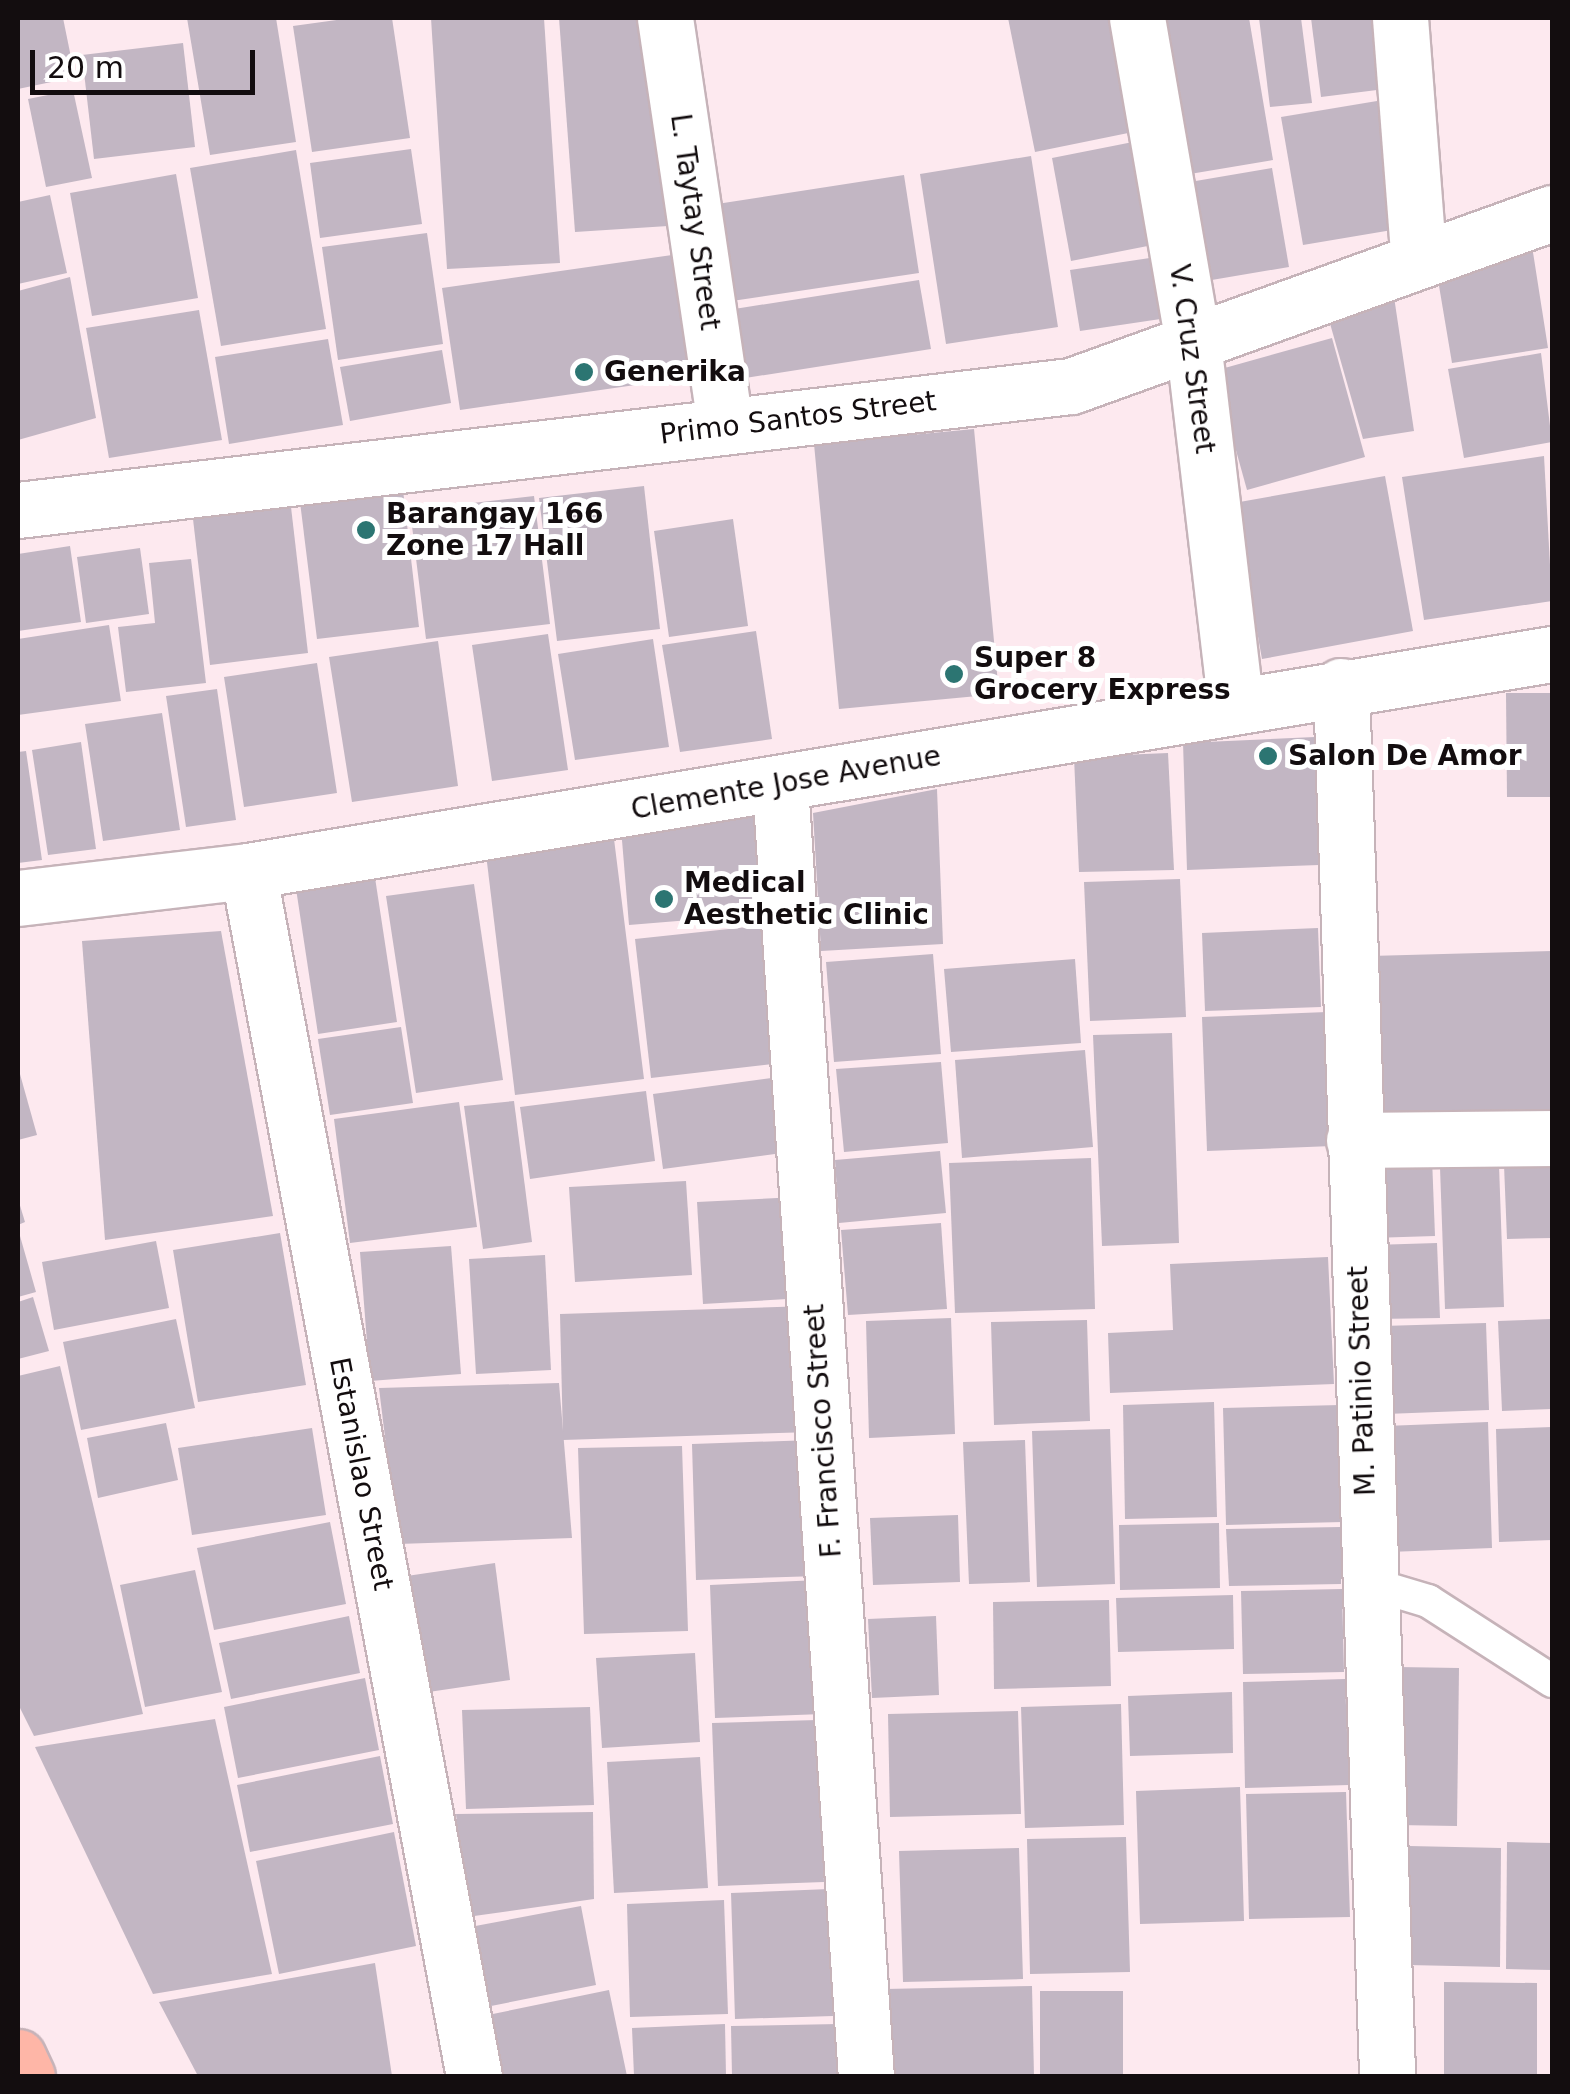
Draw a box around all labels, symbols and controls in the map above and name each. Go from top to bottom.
scale bar [35,30,260,92]
text: 20 m [47,50,124,85]
street label: L. Taytay Street [663,112,727,332]
street label: V. Cruz Street [1162,262,1222,456]
place label: Generika [604,355,746,389]
marker: Generika [573,361,595,383]
street label: Primo Santos Street [658,384,938,452]
place label: Barangay 166 Zone 17 Hall [386,497,603,563]
marker: Barangay 166 Zone 17 Hall [355,519,377,541]
place label: Super 8 Grocery Express [974,641,1231,707]
marker: Super 8 Grocery Express [943,663,965,685]
street label: Clemente Jose Avenue [628,739,944,827]
place label: Salon De Amor [1288,739,1521,773]
marker: Salon De Amor [1257,745,1279,767]
place label: Medical Aesthetic Clinic [684,866,929,932]
marker: Medical Aesthetic Clinic [653,888,675,910]
street label: M. Patinio Street [1341,1265,1383,1497]
street label: F. Francisco Street [797,1303,849,1559]
street label: Estanislao Street [322,1355,400,1593]

